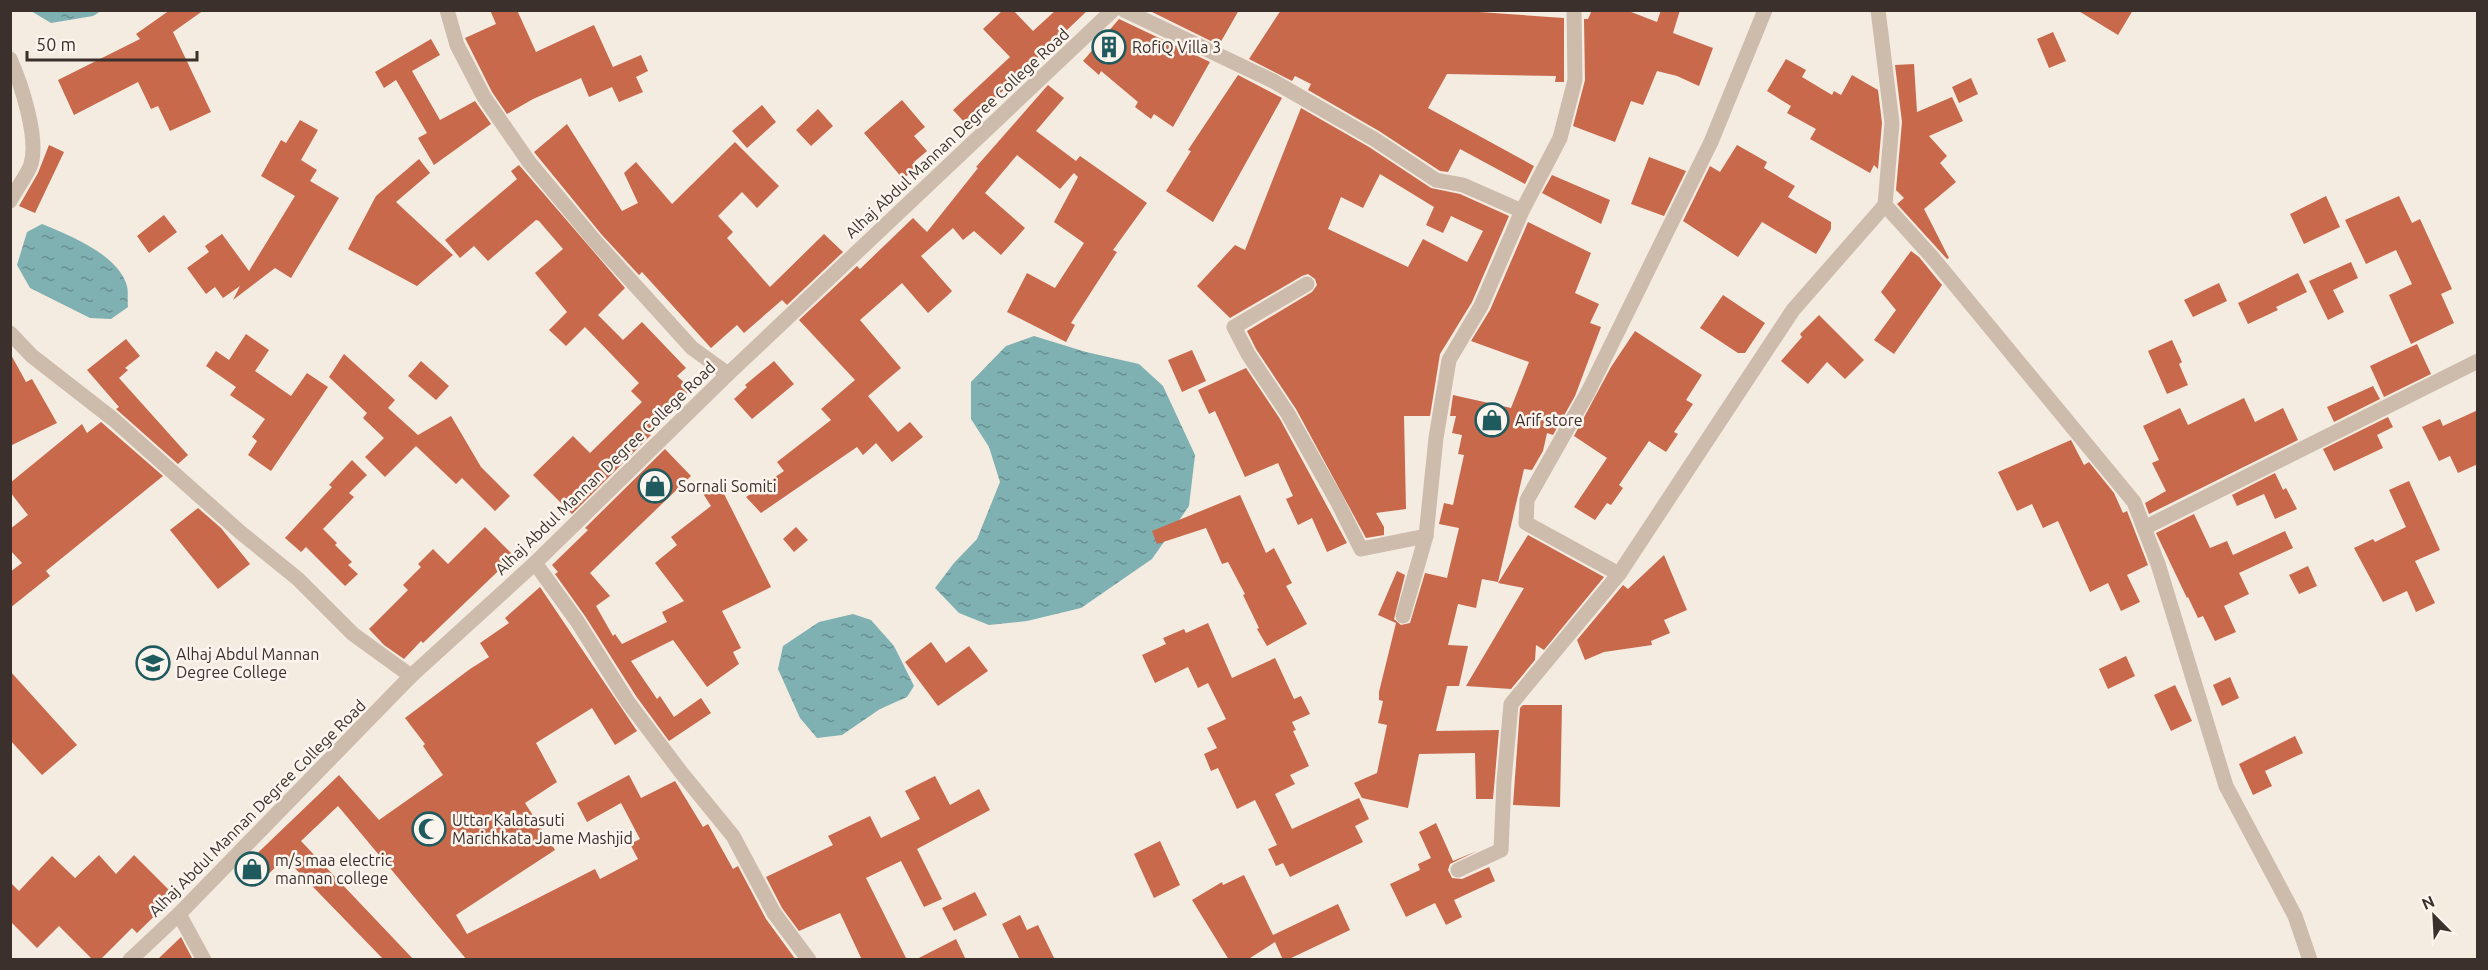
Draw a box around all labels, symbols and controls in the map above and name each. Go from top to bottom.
scale bar [27,24,196,62]
street label: Alhaj Abdul Mannan Degree College Road [842,25,1072,241]
building icon: RofiQ Villa 3 [1091,29,1127,65]
text: 50 m [36,34,76,54]
place label: RofiQ Villa 3 [1132,38,1221,56]
street label: Alhaj Abdul Mannan Degree College Road [491,358,719,578]
shop icon: Arif store [1474,402,1510,438]
place label: Arif store [1515,411,1583,429]
shop icon: Sornali Somiti [637,468,673,504]
place label: Sornali Somiti [678,477,777,495]
school or university icon: Alhaj Abdul Mannan Degree College [135,645,171,681]
place label: Alhaj Abdul Mannan Degree College [176,645,319,681]
street label: Alhaj Abdul Mannan Degree College Road [145,696,369,920]
mosque icon: Uttar Kalatasuti Marichkata Jame Mashjid [411,811,447,847]
place label: Uttar Kalatasuti Marichkata Jame Mashjid [452,811,633,847]
shop icon: m/s maa electric mannan college [234,851,270,887]
place label: m/s maa electric mannan college [275,851,393,887]
north arrow [2404,886,2464,946]
text: N [2419,892,2437,913]

